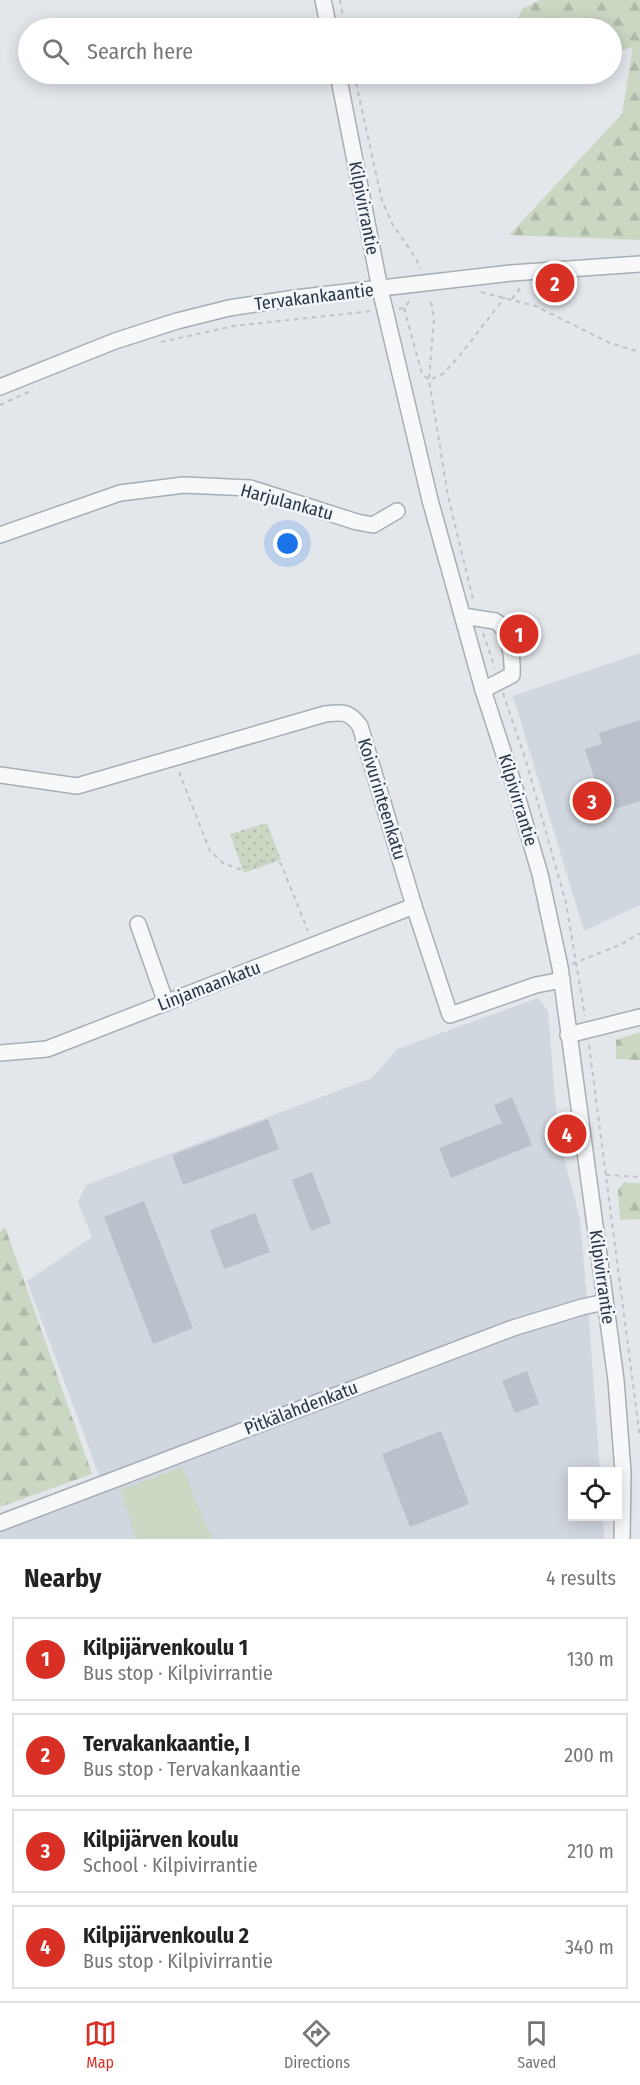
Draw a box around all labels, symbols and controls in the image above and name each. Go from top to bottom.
search box [18,18,622,84]
icon: search [39,35,72,68]
text: Search here [87,38,193,65]
street label: Kilpivirrantie [344,159,384,257]
pin: 2 [536,260,574,306]
street label: Tervakankaantie [253,279,375,315]
street label: Harjulankatu [238,479,336,525]
your location [273,529,302,558]
pin: 1 [500,612,538,656]
street label: Koivurinteenkatu [353,735,411,863]
street label: Kilpivirrantie [494,751,542,849]
pin: 3 [572,778,612,824]
street label: Linjamaankatu [154,956,264,1016]
pin: 4 [548,1112,586,1156]
street label: Kilpivirrantie [584,1228,620,1326]
street label: Pitkälahdenkatu [241,1376,361,1440]
map controls [568,1467,622,1521]
button: locate [568,1467,622,1521]
text: Nearby [24,1563,101,1594]
text: 4 results [546,1566,616,1590]
text: Kilpijärvenkoulu 1 [83,1634,248,1661]
text: 1 [41,1647,50,1671]
text: 130 m [567,1647,614,1671]
text: Bus stop · Kilpivirrantie [83,1661,273,1685]
text: Tervakankaantie, I [83,1730,250,1757]
text: 2 [41,1743,50,1767]
text: 200 m [564,1743,614,1767]
text: Bus stop · Tervakankaantie [83,1757,301,1781]
text: Kilpijärven koulu [83,1826,239,1853]
text: 3 [41,1839,50,1863]
text: 210 m [567,1839,614,1863]
text: School · Kilpivirrantie [83,1853,258,1877]
text: Kilpijärvenkoulu 2 [83,1922,249,1949]
text: 4 [40,1935,51,1959]
text: 340 m [565,1935,614,1959]
text: Bus stop · Kilpivirrantie [83,1949,273,1973]
tab: Map [84,2017,117,2072]
tab: Directions [284,2017,350,2072]
tab: Saved [517,2017,556,2072]

